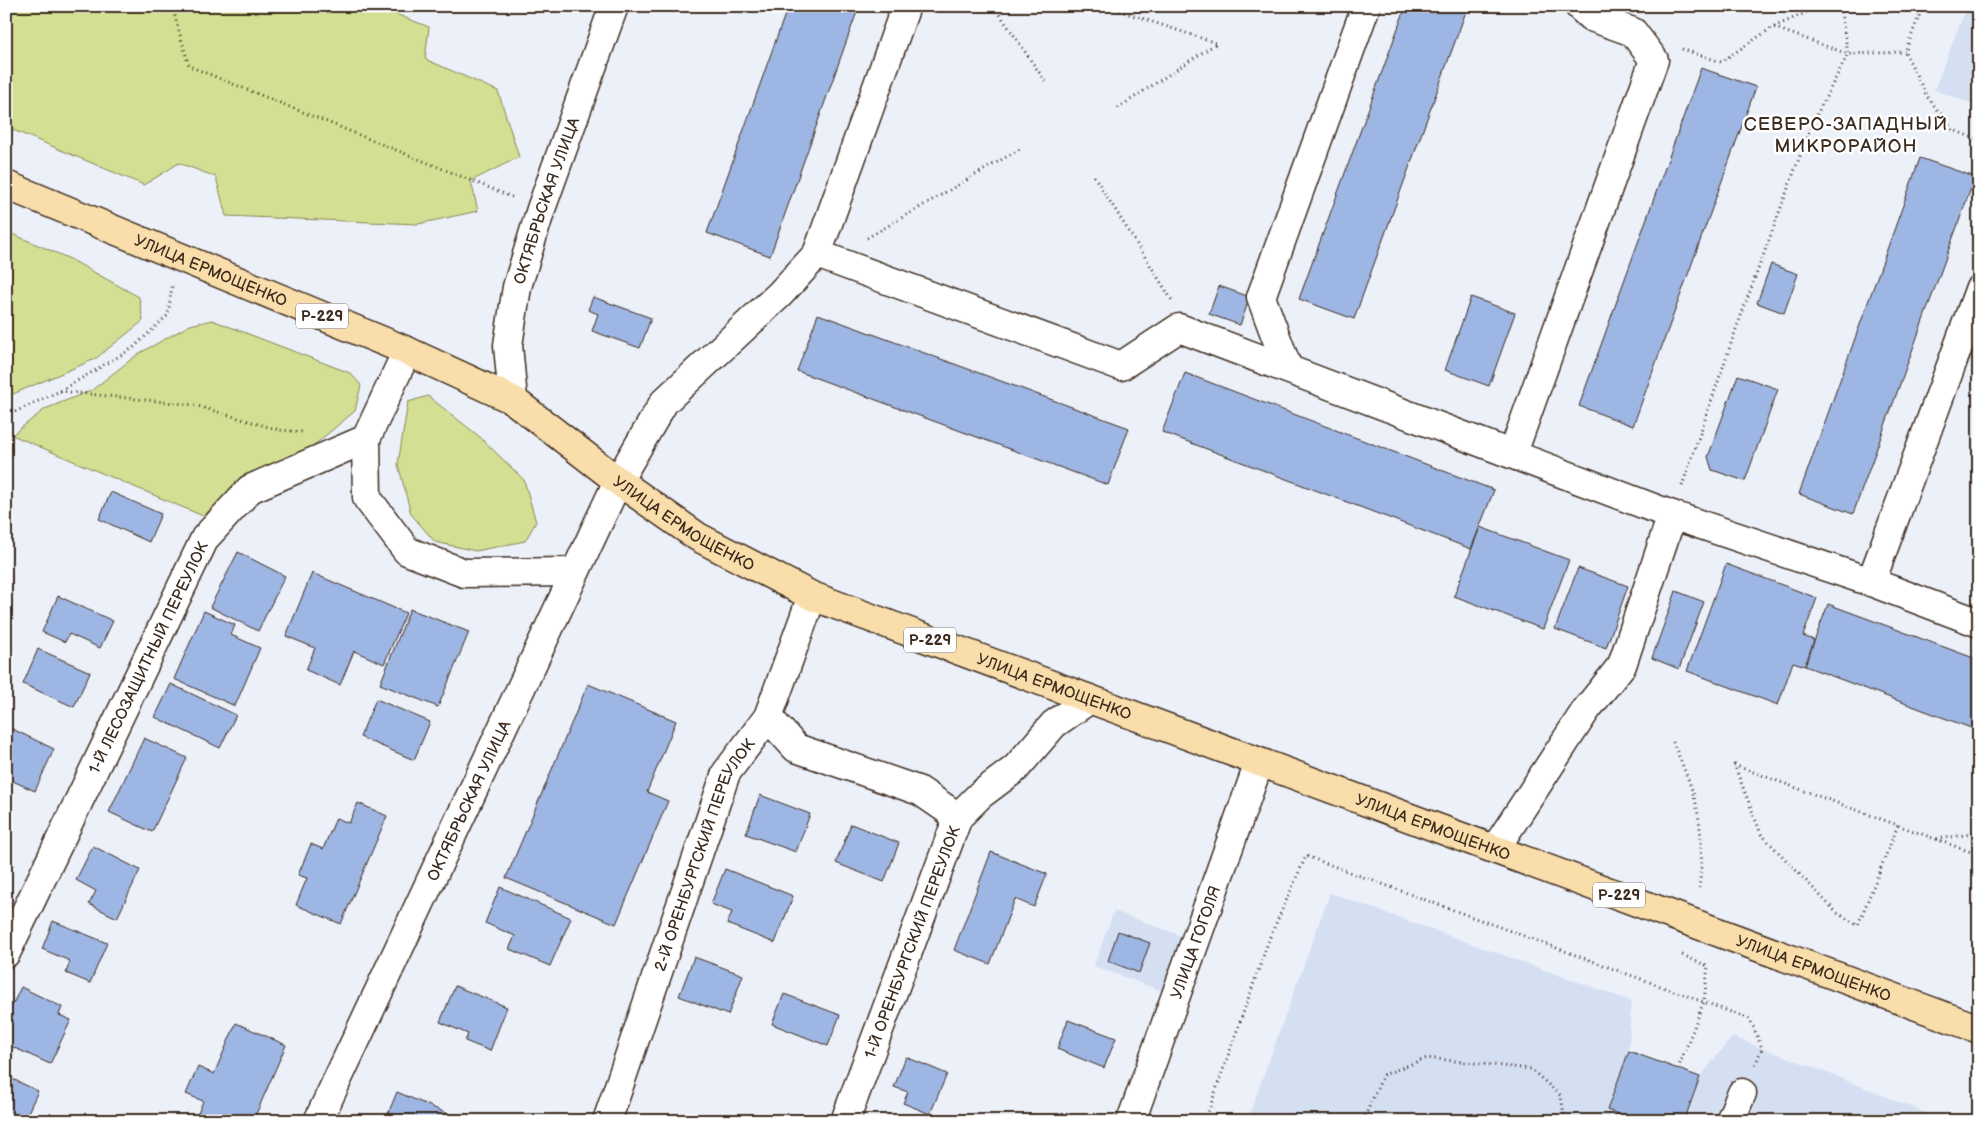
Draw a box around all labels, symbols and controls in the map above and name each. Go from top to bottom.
district label: СЕВЕРО-ЗАПАДНЫЙ МИКРОРАЙОН [1744,113,1948,158]
street label: ОКТЯБРЬСКАЯ УЛИЦА [510,115,584,287]
street label: УЛИЦА ЕРМОЩЕНКО [131,231,290,312]
road number: Р-229 [296,304,348,328]
street label: УЛИЦА ЕРМОЩЕНКО [609,473,758,576]
street label: 1-Й ЛЕСОЗАЩИТНЫЙ ПЕРЕУЛОК [86,538,213,777]
road number: Р-229 [904,628,956,652]
street label: УЛИЦА ЕРМОЩЕНКО [974,650,1134,725]
street label: ОКТЯБРЬСКАЯ УЛИЦА [424,718,515,884]
street label: 2-Й ОРЕНБУРГСКИЙ ПЕРЕУЛОК [651,735,760,974]
street label: УЛИЦА ЕРМОЩЕНКО [1353,791,1513,865]
street label: 1-Й ОРЕНБУРГСКИЙ ПЕРЕУЛОК [861,823,965,1061]
road number: Р-229 [1593,882,1645,908]
street label: УЛИЦА ГОГОЛЯ [1167,883,1225,1002]
street label: УЛИЦА ЕРМОЩЕНКО [1733,932,1894,1007]

